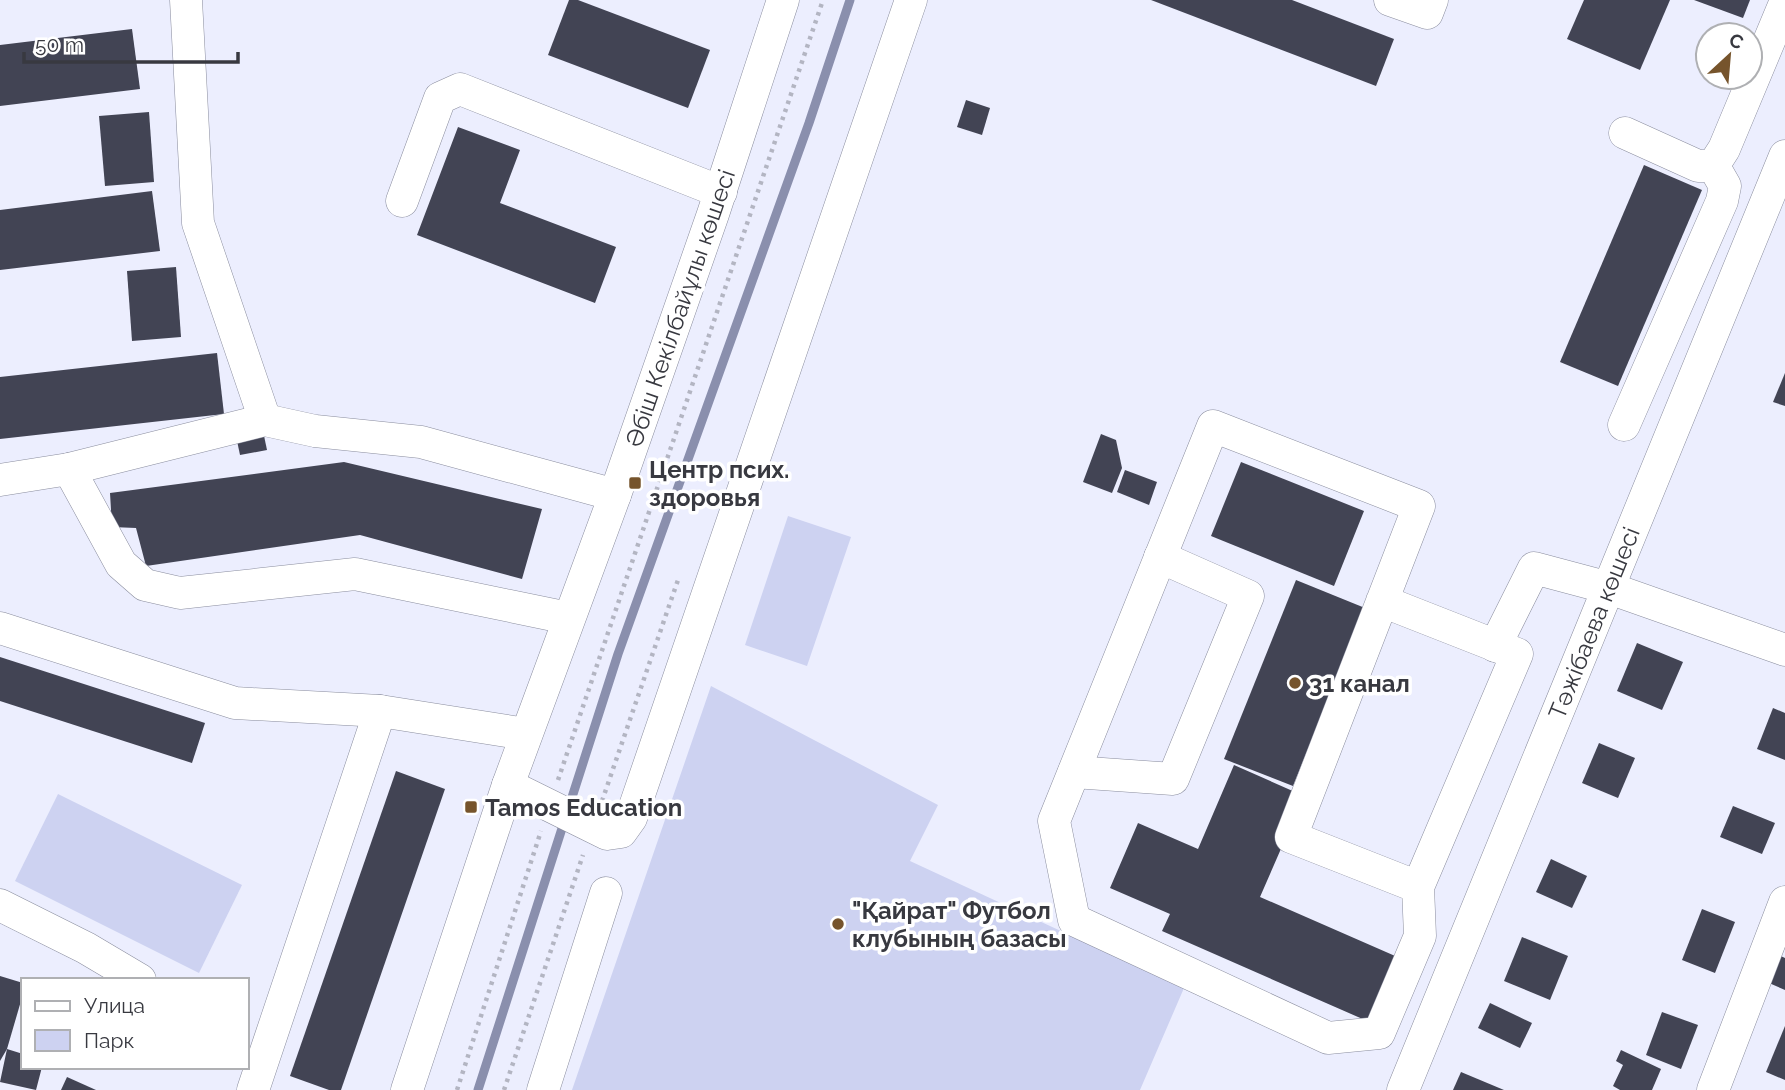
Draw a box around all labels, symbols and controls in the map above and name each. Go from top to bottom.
scale bar [24,21,238,65]
north arrow [1694,21,1764,91]
text: С [1726,28,1747,53]
text: 50 m [35,32,84,57]
street label: Әбіш Кекілбайұлы көшесі [619,166,741,450]
place label: Центр псих. здоровья [649,455,790,512]
marker: Центр псих. здоровья [627,475,643,491]
street label: Тәжібаева көшесі [1542,523,1646,723]
place label: 31 канал [1309,669,1410,698]
marker: 31 канал [1287,675,1303,691]
place label: Tamos Education [485,793,682,822]
marker: Tamos Education [463,799,479,815]
place label: "Қайрат" Футбол клубының базасы [852,896,1066,953]
marker: "Қайрат" Футбол клубының базасы [830,916,846,932]
legend [21,978,248,1069]
text: Улица [84,993,145,1018]
text: Парк [84,1028,134,1053]

